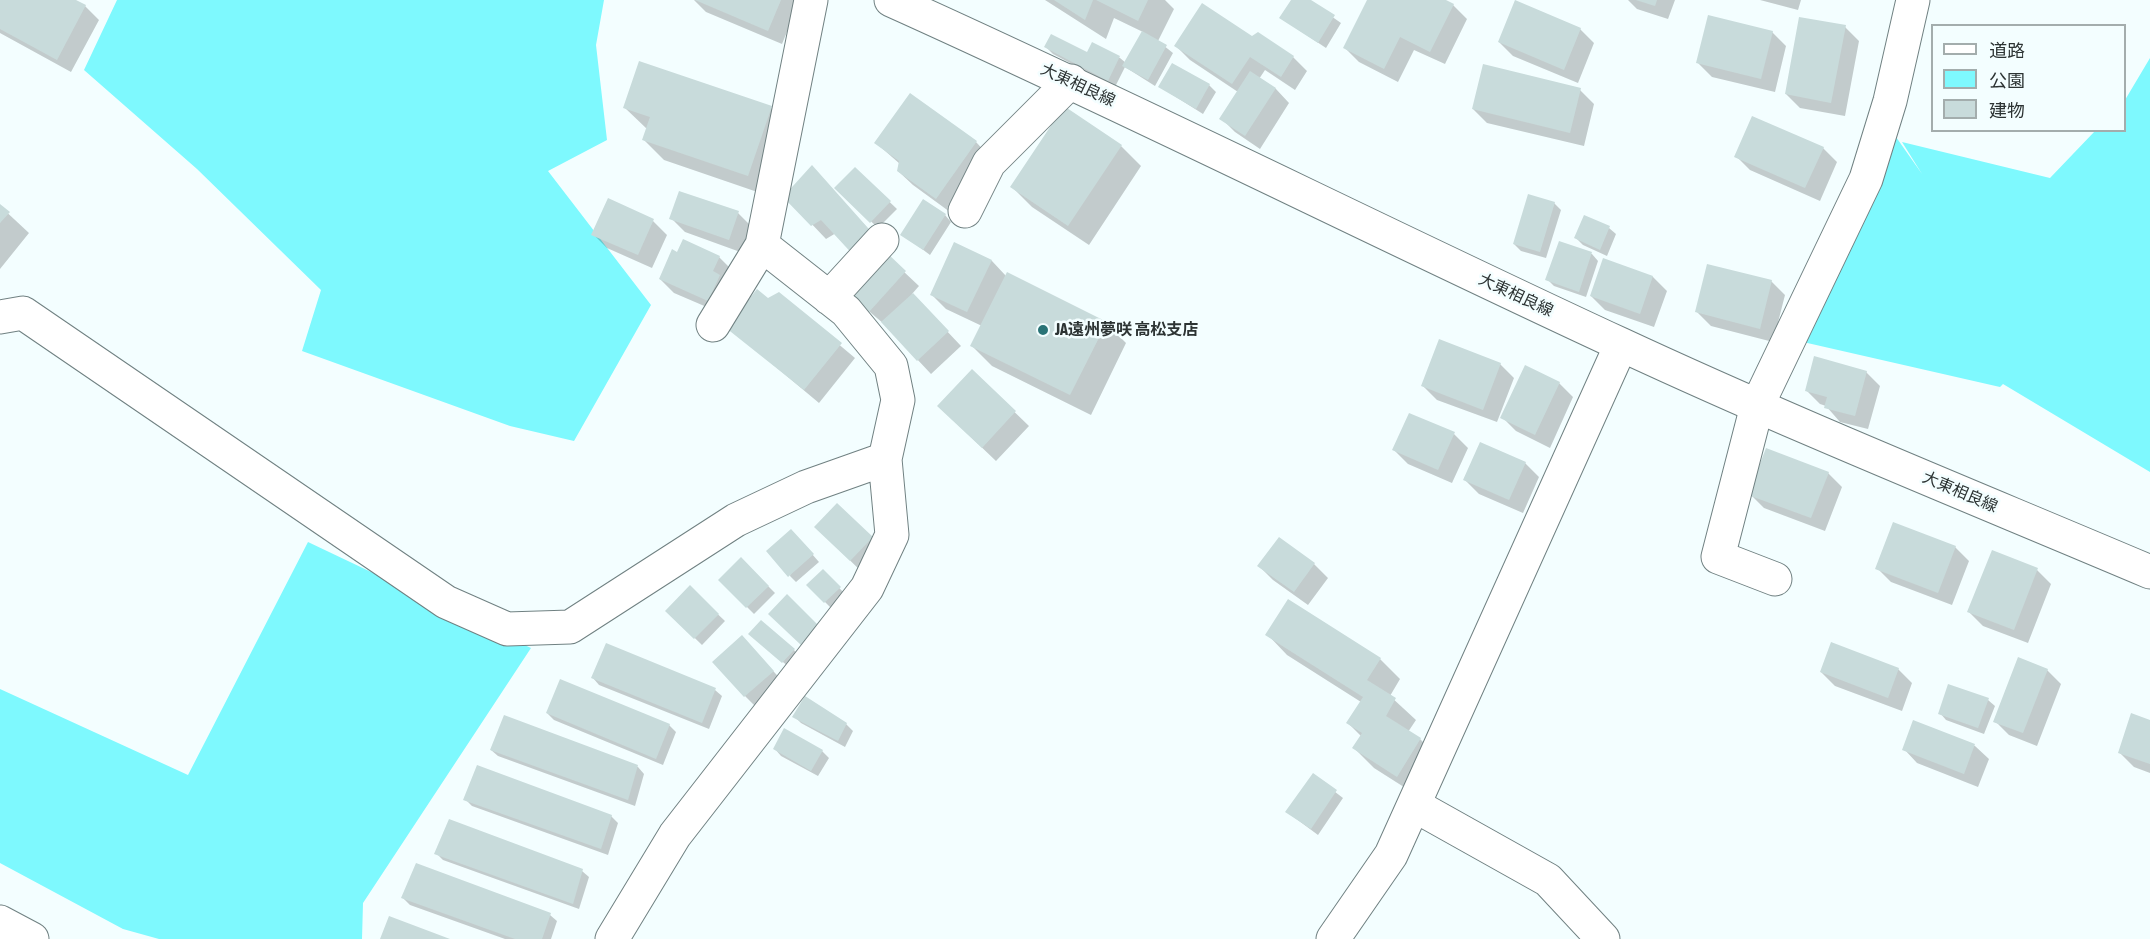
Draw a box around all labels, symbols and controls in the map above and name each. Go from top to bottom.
legend [1931,24,2126,132]
text: 道路 [1989,40,2025,61]
street label: 大東相良線 [1038,59,1118,111]
text: 公園 [1989,70,2025,91]
text: 建物 [1989,100,2025,121]
street label: 大東相良線 [1476,269,1556,321]
place label: JA遠州夢咲 高松支店 [1055,320,1198,340]
marker: JA遠州夢咲 高松支店 [1036,323,1050,337]
street label: 大東相良線 [1919,468,2001,516]

